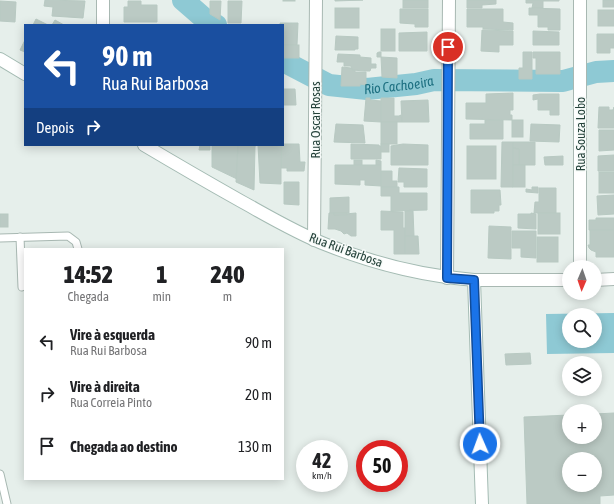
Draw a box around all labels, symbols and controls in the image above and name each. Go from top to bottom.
pin [431,30,465,64]
icon: arrive [437,36,459,58]
icon: left [36,40,88,92]
text: 90 m [102,40,152,72]
water label: Rio Cachoeira [363,72,435,97]
text: Rua Rui Barbosa [102,73,209,94]
street label: Rua Oscar Rosas [308,81,323,159]
street label: Rua Souza Lobo [573,97,588,171]
icon: right [82,116,104,138]
text: Depois [36,119,74,136]
street label: Rua Rui Barbosa [307,230,385,270]
north arrow [562,260,602,300]
map controls [562,260,602,492]
text: 14:52 [64,261,113,288]
text: 1 [156,261,167,288]
text: 240 [211,261,244,288]
text: Chegada [67,289,109,304]
text: min [152,289,171,304]
text: m [223,289,232,304]
button: search [562,308,602,348]
text: Vire à esquerda [70,326,155,343]
icon: left [36,331,58,353]
text: 90 m [245,334,272,351]
text: Rua Rui Barbosa [70,343,147,358]
button: layers [562,356,602,396]
text: Vire à direita [70,378,140,395]
icon: right [36,383,58,405]
text: 20 m [245,386,272,403]
text: Rua Correia Pinto [70,395,152,410]
button: + [562,404,602,444]
position arrow [459,423,501,465]
icon: arrive [36,435,58,457]
text: Chegada ao destino [70,438,178,455]
text: 130 m [238,438,272,455]
speed limit sign: 50 [356,440,408,492]
text: 42 [313,449,331,472]
button: − [562,452,602,492]
text: km/h [312,470,332,481]

